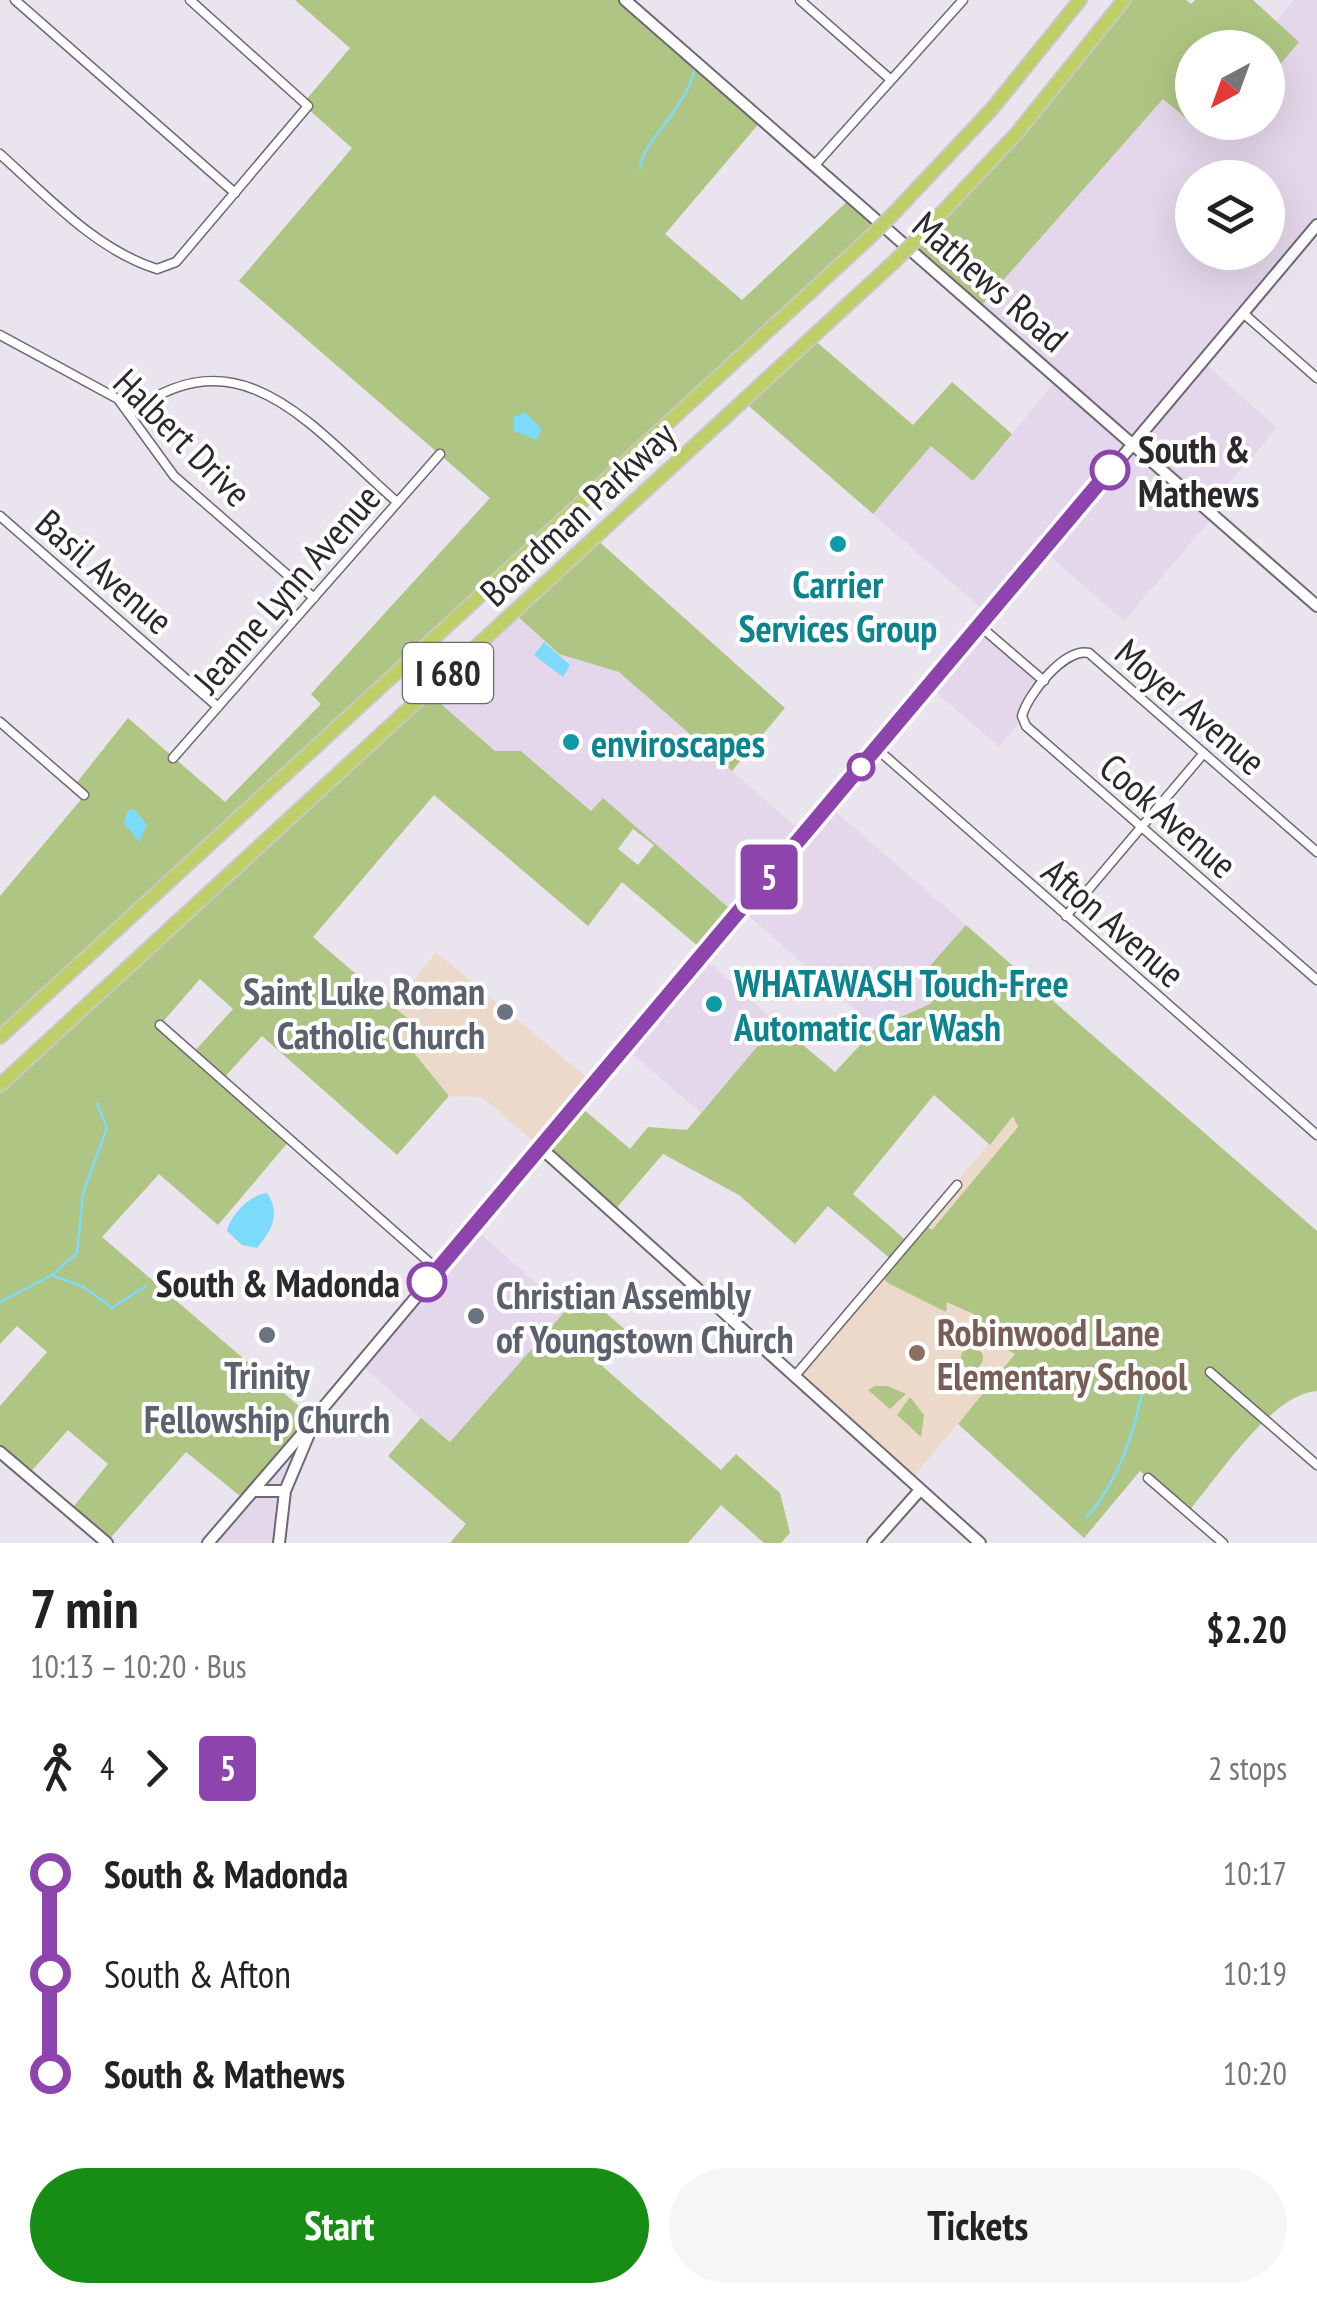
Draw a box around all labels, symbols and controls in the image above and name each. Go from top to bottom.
north arrow [1175,30,1285,140]
map controls [1175,30,1285,270]
button: layers [1175,160,1285,270]
street label: Mathews Road [903,200,1079,362]
street label: Halbert Drive [104,358,262,516]
street label: Boardman Parkway [469,410,685,616]
place label: South & Mathews [1138,424,1259,517]
marker: South & Mathews [1091,451,1129,489]
street label: Jeanne Lynn Avenue [181,474,390,703]
street label: Basil Avenue [26,498,184,644]
marker: Carrier Services Group [827,533,849,555]
place label: Carrier Services Group [739,559,937,652]
street label: Moyer Avenue [1106,627,1276,785]
road number: I 680 [403,643,493,703]
place label: enviroscapes [591,718,765,767]
marker: enviroscapes [560,731,582,753]
street label: Cook Avenue [1090,742,1248,888]
unlabelled marker [848,754,874,780]
line badge: 5 [736,844,802,910]
street label: Afton Avenue [1032,847,1196,997]
text: 5 [761,854,777,900]
place label: WHATAWASH Touch-Free Automatic Car Wash [733,958,1069,1051]
place label: Saint Luke Roman Catholic Church [243,966,485,1059]
marker: WHATAWASH Touch-Free Automatic Car Wash [703,993,725,1015]
marker: Saint Luke Roman Catholic Church [494,1001,516,1023]
place label: South & Madonda [156,1258,400,1307]
marker: South & Madonda [408,1263,446,1301]
place label: Christian Assembly of Youngstown Church [496,1270,794,1363]
marker: Christian Assembly of Youngstown Church [465,1305,487,1327]
place label: Robinwood Lane Elementary School [937,1307,1188,1400]
marker: Trinity Fellowship Church [256,1324,278,1346]
marker: Robinwood Lane Elementary School [906,1342,928,1364]
place label: Trinity Fellowship Church [144,1350,390,1443]
text: 7 min [30,1572,139,1643]
text: $2.20 [1206,1604,1287,1653]
text: 10:13 – 10:20 · Bus [30,1645,247,1687]
icon: walk [30,1741,85,1796]
icon: forward [129,1741,184,1796]
text: 5 [219,1745,236,1791]
text: 4 [100,1747,114,1789]
text: 2 stops [1208,1747,1287,1789]
text: South & Madonda [104,1849,348,1898]
text: 10:17 [1223,1852,1287,1894]
text: South & Afton [104,1949,291,1998]
text: 10:19 [1223,1952,1287,1994]
text: South & Mathews [104,2049,345,2098]
text: 10:20 [1223,2052,1287,2094]
button: Start [30,2168,649,2283]
button: Tickets [669,2168,1287,2283]

